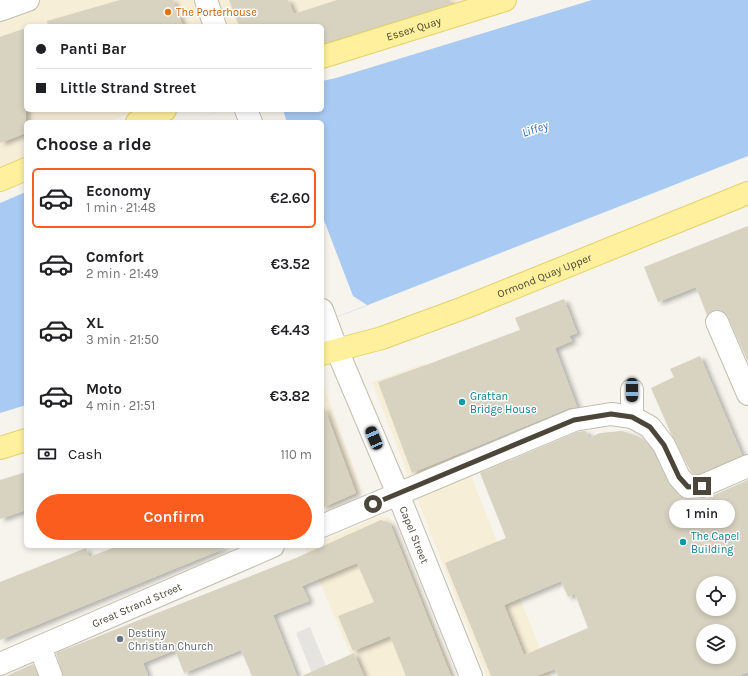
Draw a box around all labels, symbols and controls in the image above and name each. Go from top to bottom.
place label: The Porterhouse [176,6,257,19]
marker: The Porterhouse [163,7,173,17]
street label: Essex Quay [385,14,443,43]
text: Panti Bar [60,40,126,58]
text: Little Strand Street [60,79,196,97]
water label: Liffey [520,118,551,140]
text: Choose a ride [36,133,151,155]
icon: car [38,180,74,216]
text: Economy [86,182,151,200]
text: €2.60 [270,189,310,207]
text: 1 min · 21:48 [86,200,156,215]
icon: car [38,246,74,282]
text: Comfort [86,248,144,266]
street label: Ormond Quay Upper [495,251,593,300]
text: €3.52 [271,255,310,273]
text: 2 min · 21:49 [86,266,159,281]
icon: car [38,312,74,348]
text: XL [86,314,104,332]
text: €4.43 [271,321,310,339]
text: 3 min · 21:50 [86,332,159,347]
icon: car [38,378,74,414]
car [626,378,638,402]
text: Moto [86,380,122,398]
text: €3.82 [270,387,310,405]
place label: Grattan Bridge House [470,390,537,416]
marker: Grattan Bridge House [457,397,467,407]
text: 4 min · 21:51 [86,398,155,413]
car [364,425,384,451]
icon: cash [36,443,58,465]
text: Cash [68,445,102,463]
text: 110 m [280,447,312,462]
route end [693,477,711,495]
button: Confirm [36,494,312,540]
route start [364,495,382,513]
callout: 1 min [669,500,735,528]
street label: Capel Street [397,504,432,565]
text: 1 min [686,506,718,521]
place label: The Capel Building [691,530,739,556]
marker: The Capel Building [678,537,688,547]
map controls [696,576,736,664]
button: locate [696,576,736,616]
street label: Great Strand Street [90,580,184,630]
button: layers [696,624,736,664]
place label: Destiny Christian Church [128,627,213,653]
marker: Destiny Christian Church [115,634,125,644]

